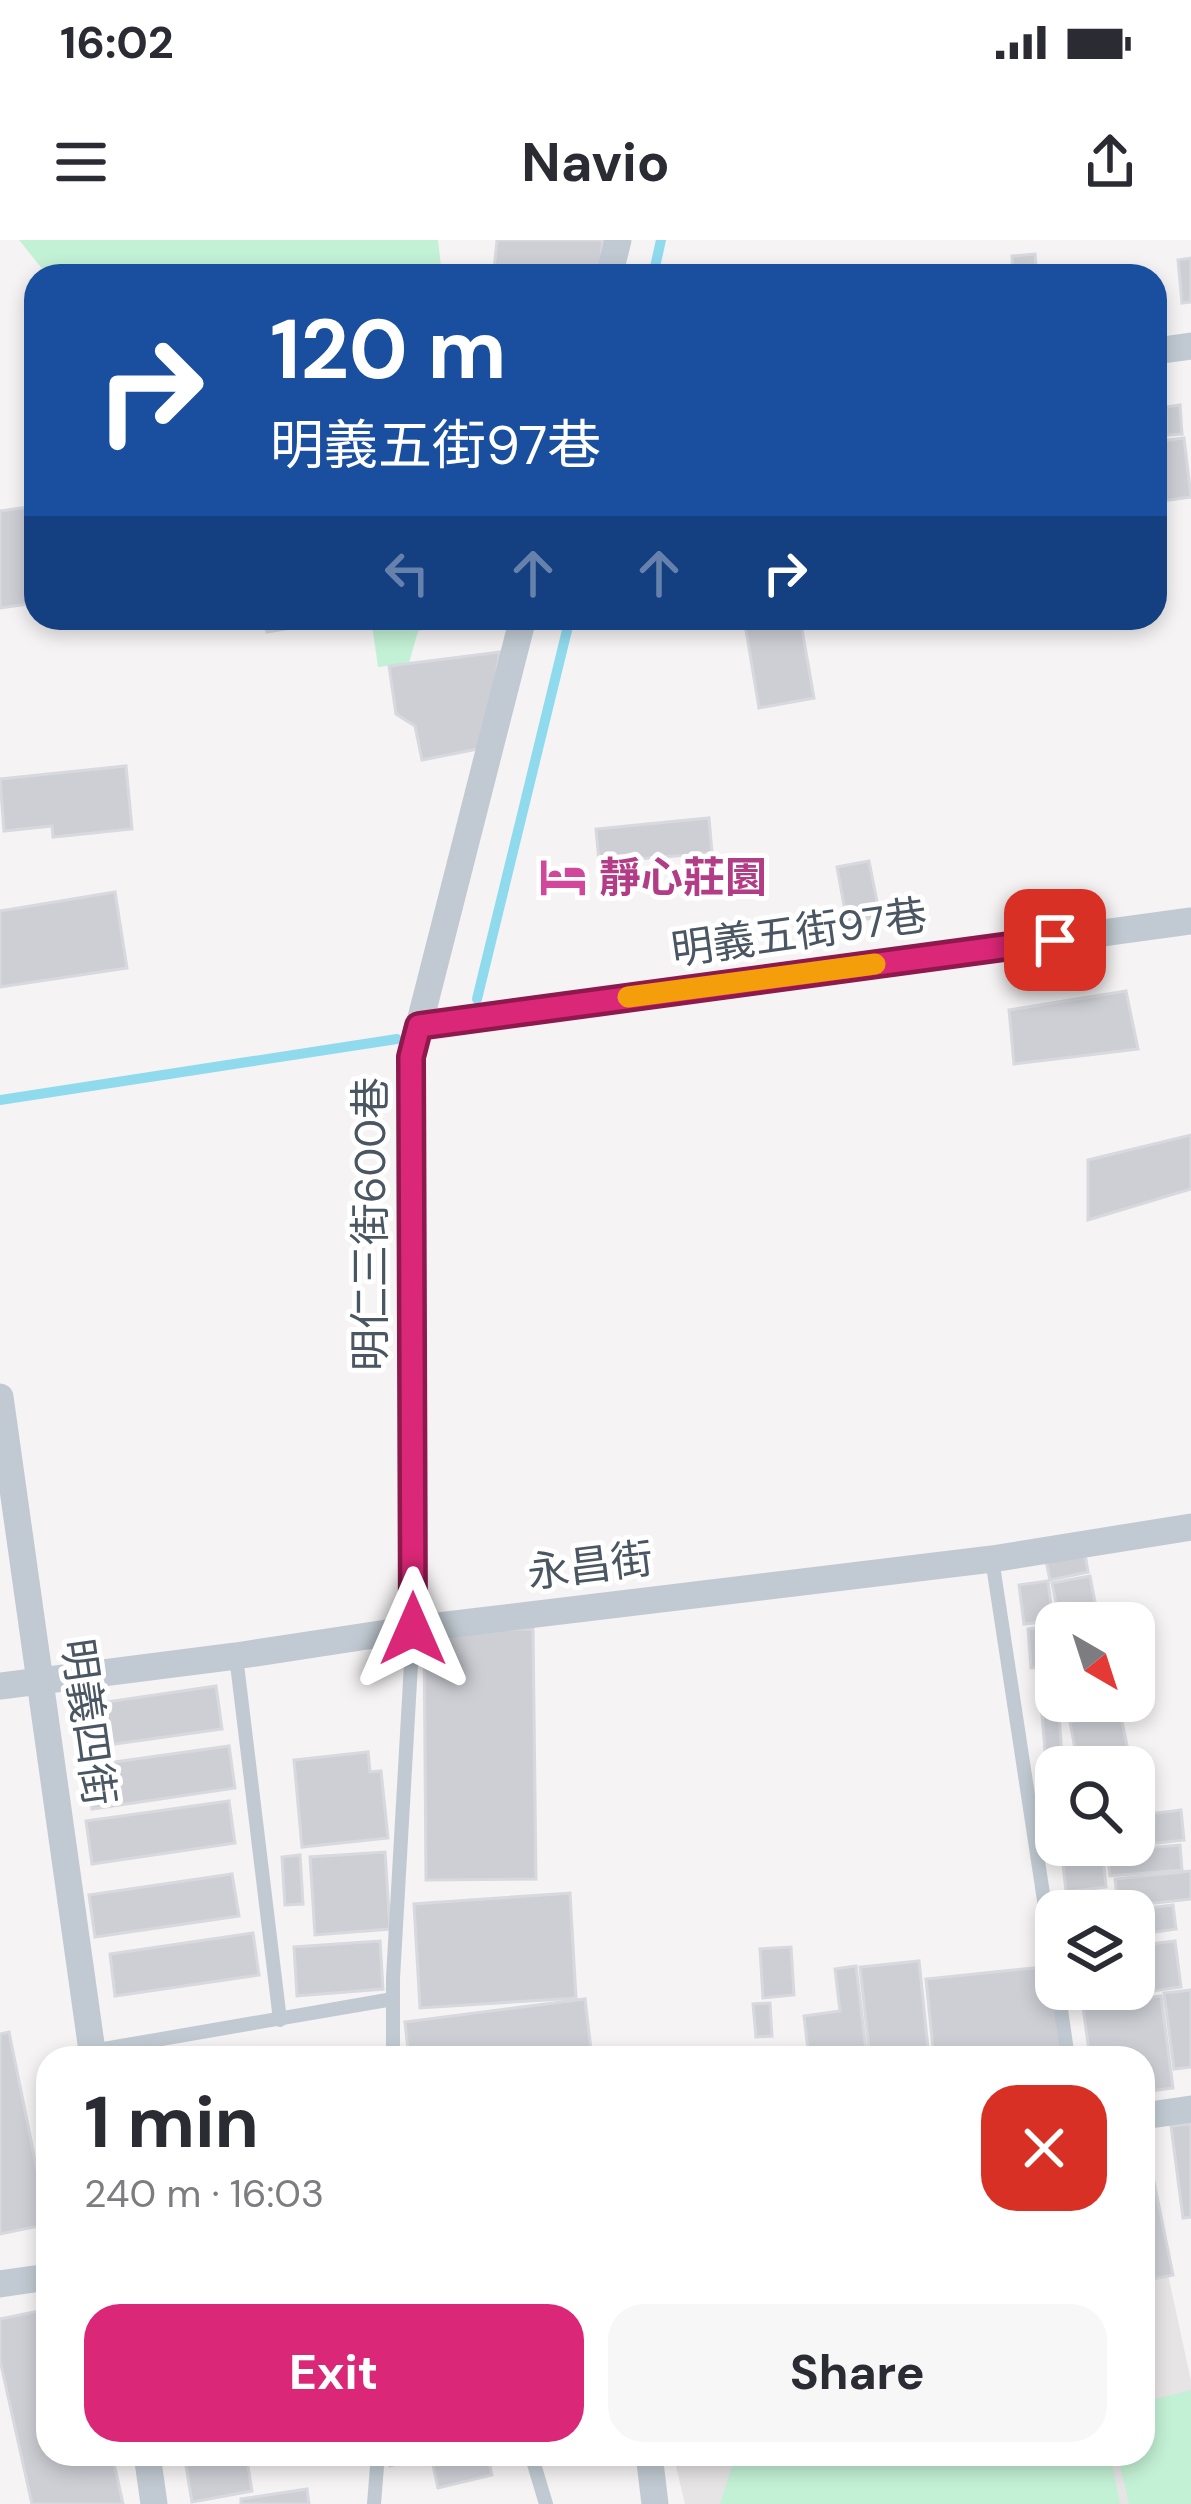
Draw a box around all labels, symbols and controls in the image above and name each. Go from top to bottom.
text: 16:02 [60,13,174,72]
text: Navio [521,127,670,198]
icon: menu [48,129,114,195]
icon: share [1077,129,1143,195]
text: 120 m [270,295,507,404]
icon: right [72,312,228,468]
text: 明義五街97巷 [270,410,601,481]
icon: left [374,540,440,606]
icon: ahead [500,540,566,606]
icon: ahead [626,540,692,606]
icon: right [752,540,818,606]
place label: 靜心莊園 [599,850,767,905]
hotel icon: 靜心莊園 [538,852,588,902]
street label: 明義五街97巷 [668,887,931,978]
pin [1004,889,1106,991]
icon: arrive [1022,907,1088,973]
street label: 明仁三街600巷 [343,1077,398,1371]
street label: 永昌街 [524,1531,656,1600]
position arrow [350,1566,476,1692]
north arrow [1035,1602,1155,1722]
map controls [1035,1602,1155,2010]
street label: 明義四街 [50,1635,127,1809]
button: search [1035,1746,1155,1866]
button: layers [1035,1890,1155,2010]
text: 1 min [84,2076,259,2169]
button: close [981,2085,1107,2211]
text: 240 m · 16:03 [84,2168,324,2219]
button: Exit [84,2304,584,2442]
button: Share [608,2304,1107,2442]

